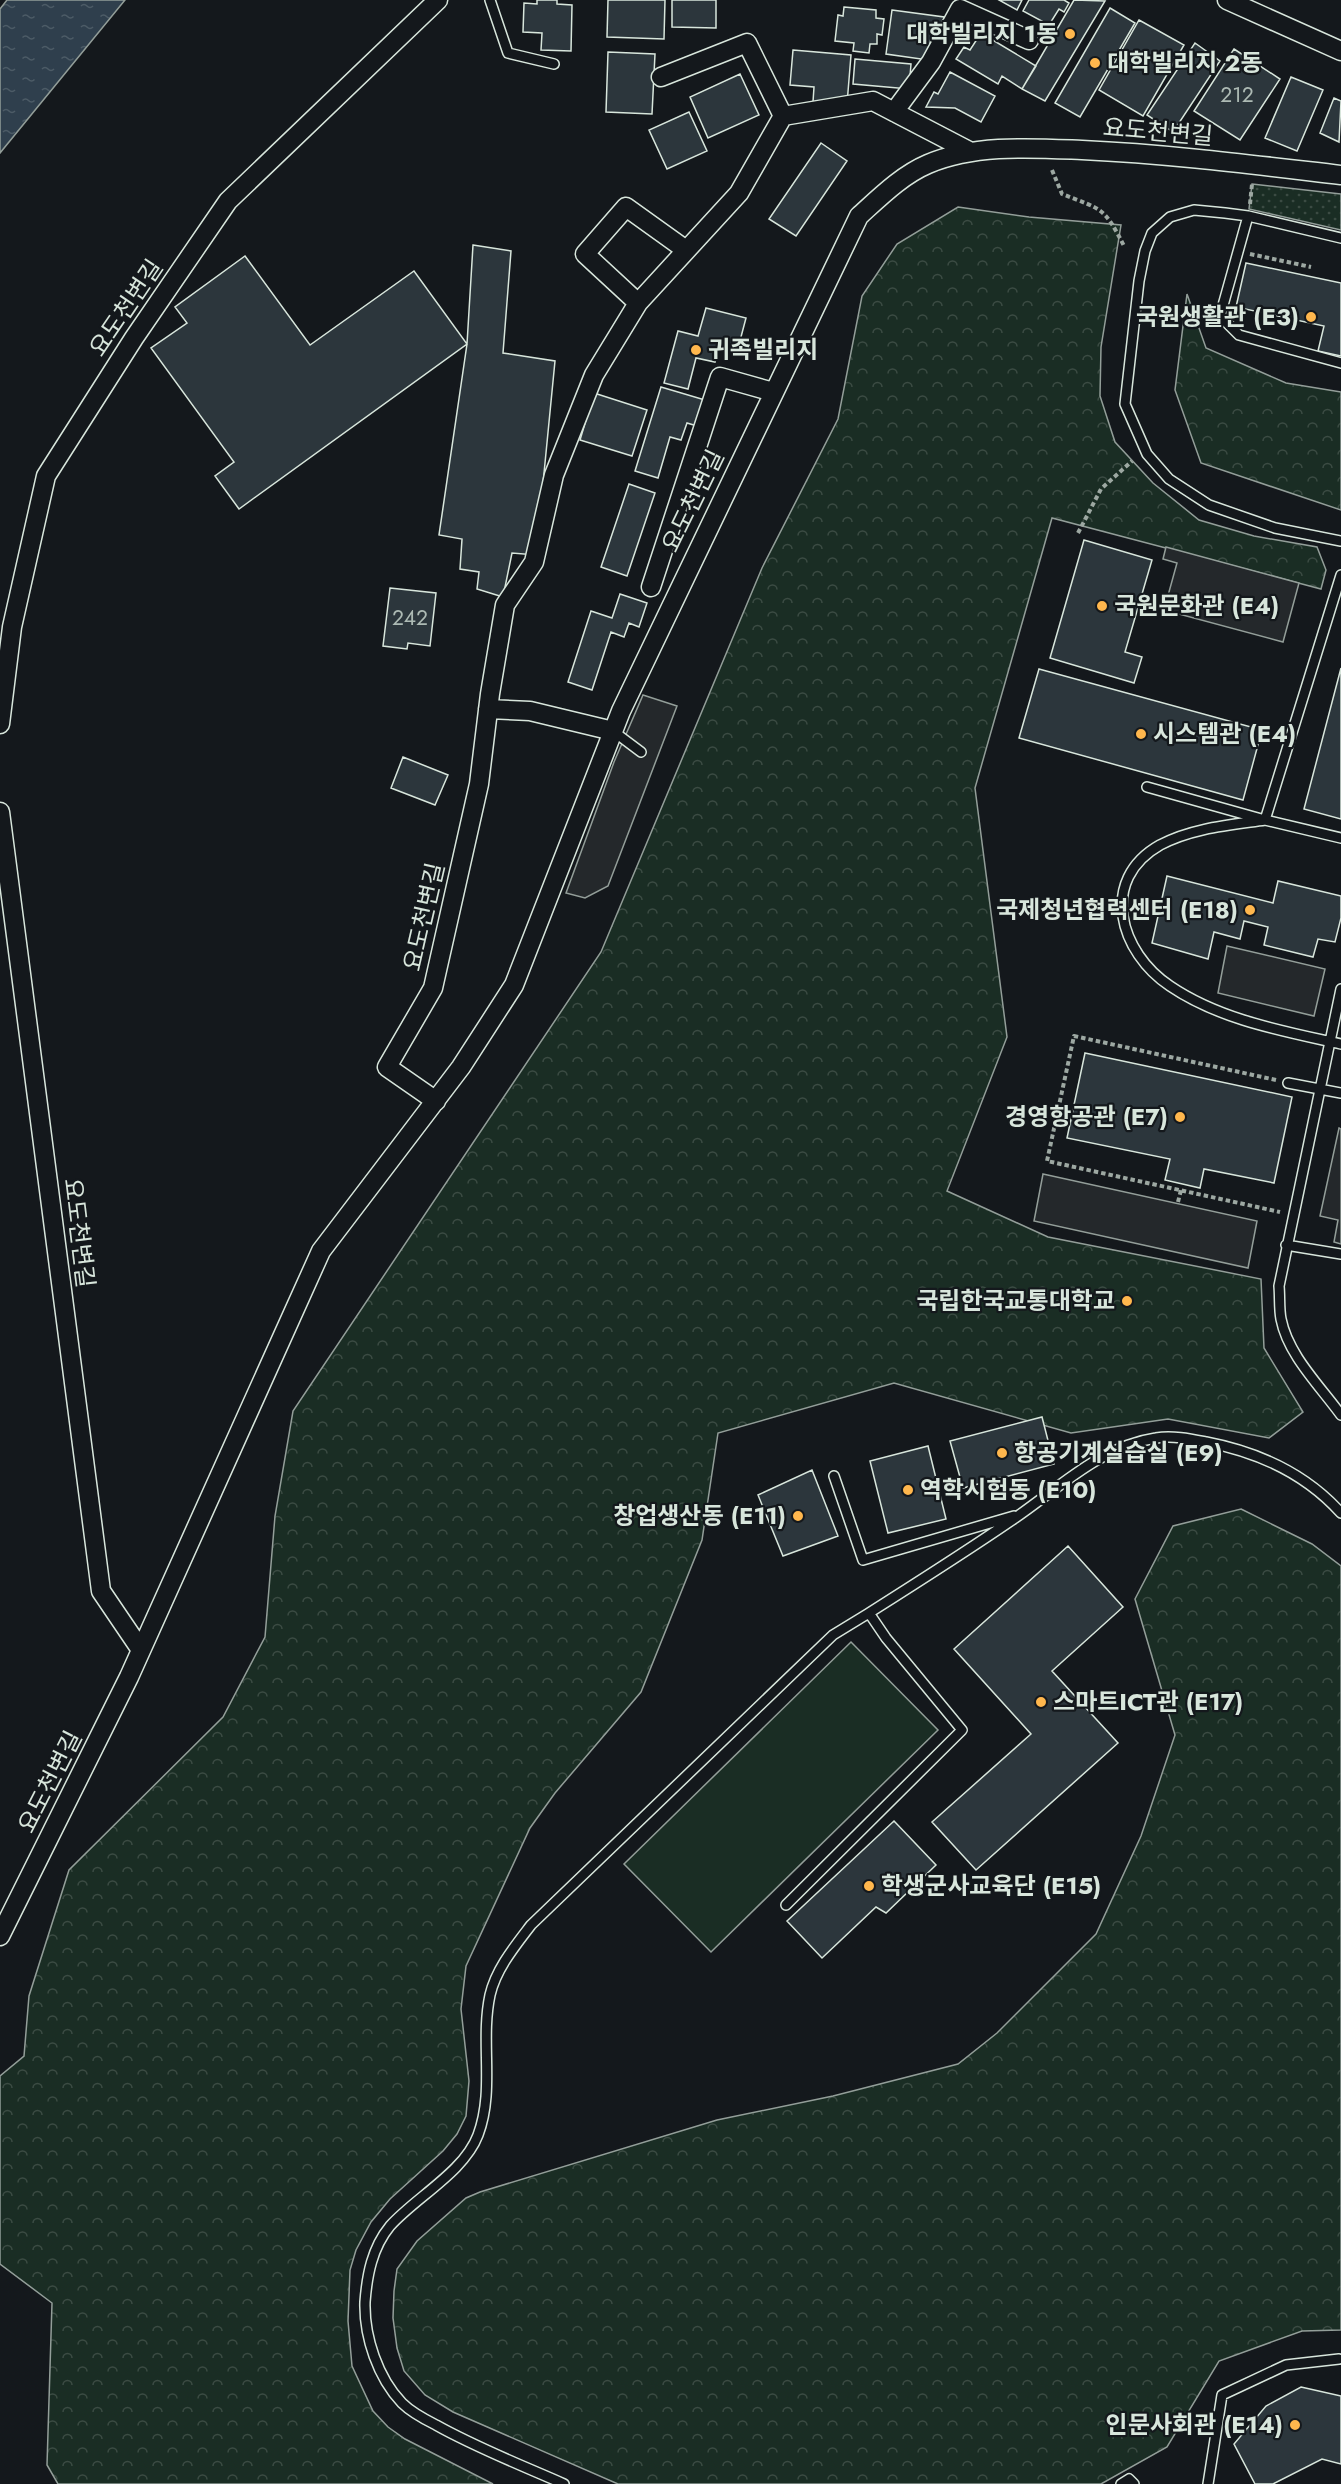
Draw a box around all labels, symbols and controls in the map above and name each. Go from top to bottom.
place label: 대학빌리지 1동 [906,16,1058,51]
marker: 대학빌리지 1동 [1063,27,1077,41]
place label: 대학빌리지 2동 [1107,45,1262,80]
marker: 대학빌리지 2동 [1088,56,1102,70]
house number: 212 [1220,80,1254,110]
street label: 요도천변길 [1102,109,1215,154]
street label: 요도천변길 [80,252,171,363]
place label: 국원생활관 (E3) [1136,299,1299,334]
marker: 국원생활관 (E3) [1304,310,1318,324]
place label: 귀족빌리지 [708,332,818,367]
marker: 귀족빌리지 [689,343,703,357]
street label: 요도천변길 [653,443,732,558]
place label: 국원문화관 (E4) [1114,588,1279,623]
marker: 국원문화관 (E4) [1095,599,1109,613]
house number: 242 [392,603,428,633]
place label: 시스템관 (E4) [1153,716,1296,751]
marker: 시스템관 (E4) [1134,727,1148,741]
street label: 요도천변길 [394,859,453,975]
place label: 국제청년협력센터 (E18) [996,892,1238,927]
marker: 국제청년협력센터 (E18) [1243,903,1257,917]
place label: 경영항공관 (E7) [1005,1099,1168,1134]
marker: 경영항공관 (E7) [1173,1110,1187,1124]
street label: 요도천변길 [55,1176,104,1290]
place label: 국립한국교통대학교 [916,1283,1115,1318]
marker: 국립한국교통대학교 [1120,1294,1134,1308]
place label: 항공기계실습실 (E9) [1014,1435,1223,1470]
marker: 항공기계실습실 (E9) [995,1446,1009,1460]
place label: 역학시험동 (E10) [920,1472,1097,1507]
marker: 역학시험동 (E10) [901,1483,915,1497]
place label: 창업생산동 (E11) [613,1498,786,1533]
marker: 창업생산동 (E11) [791,1509,805,1523]
place label: 스마트ICT관 (E17) [1053,1684,1243,1719]
marker: 스마트ICT관 (E17) [1034,1695,1048,1709]
street label: 요도천변길 [9,1725,90,1839]
place label: 학생군사교육단 (E15) [881,1868,1101,1903]
marker: 학생군사교육단 (E15) [862,1879,876,1893]
place label: 인문사회관 (E14) [1106,2407,1283,2442]
marker: 인문사회관 (E14) [1288,2418,1302,2432]

